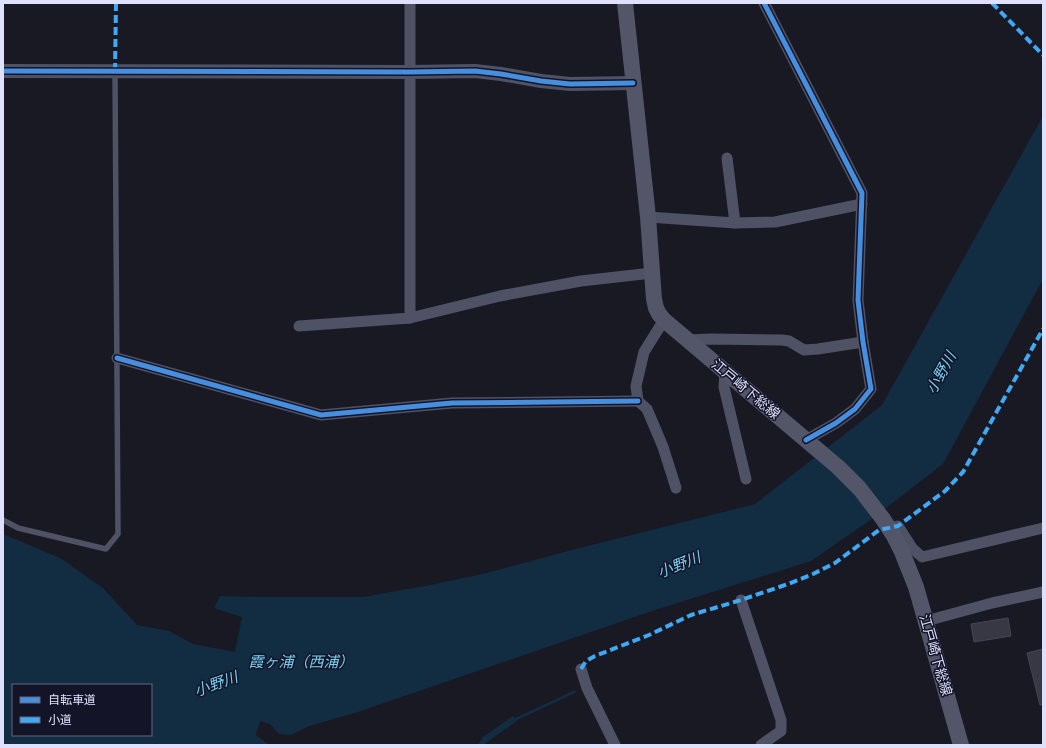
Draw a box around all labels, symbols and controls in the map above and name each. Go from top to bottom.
water label: 小野川 [922,347,961,397]
street label: 江戸崎下総線 [708,355,784,423]
water label: 小野川 [655,547,705,582]
street label: 江戸崎下総線 [916,612,956,698]
water label: 霞ヶ浦（西浦） [248,653,354,671]
water label: 小野川 [192,667,242,700]
legend [12,684,152,736]
text: 自転車道 [48,692,96,707]
text: 小道 [48,712,72,727]

